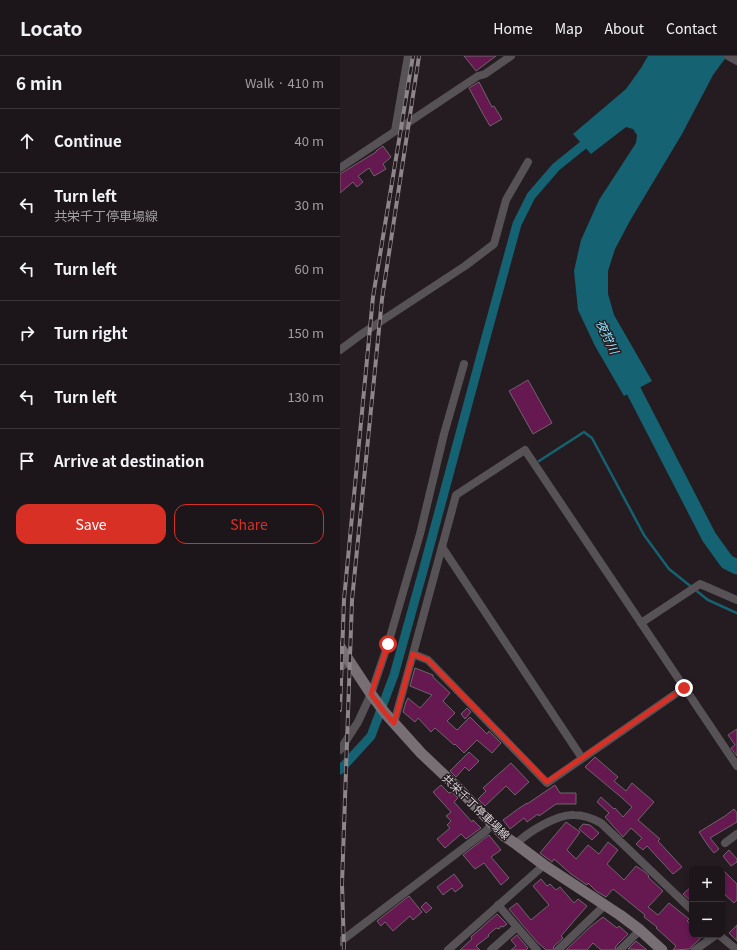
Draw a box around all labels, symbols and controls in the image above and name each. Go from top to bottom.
text: Locato [20,14,82,41]
text: Home [493,18,533,38]
text: Map [555,18,583,38]
text: About [605,18,644,38]
text: Contact [666,18,717,38]
text: 6 min [16,70,62,95]
text: Walk · 410 m [245,73,324,92]
icon: ahead [16,130,38,152]
text: Continue [54,130,122,151]
text: 40 m [295,131,324,150]
text: Turn left [54,185,117,206]
icon: left [16,194,38,216]
text: 30 m [295,195,324,214]
text: 共栄千丁停車場線 [54,206,158,225]
icon: left [16,258,38,280]
text: Turn left [54,258,117,279]
text: 60 m [295,259,324,278]
water label: 夜狩川 [593,316,625,358]
icon: right [16,322,38,344]
text: Turn right [54,322,128,343]
text: 150 m [287,323,324,342]
icon: left [16,386,38,408]
text: Turn left [54,386,117,407]
text: 130 m [287,387,324,406]
icon: arrive [16,450,38,472]
text: Arrive at destination [54,450,204,471]
button: Save [16,504,166,544]
button: Share [174,504,324,544]
route start [379,635,397,653]
route end [675,679,693,697]
street label: 共栄千丁停車場線 [439,770,514,843]
map controls [689,866,725,938]
button: + [689,866,725,902]
button: − [689,902,725,938]

